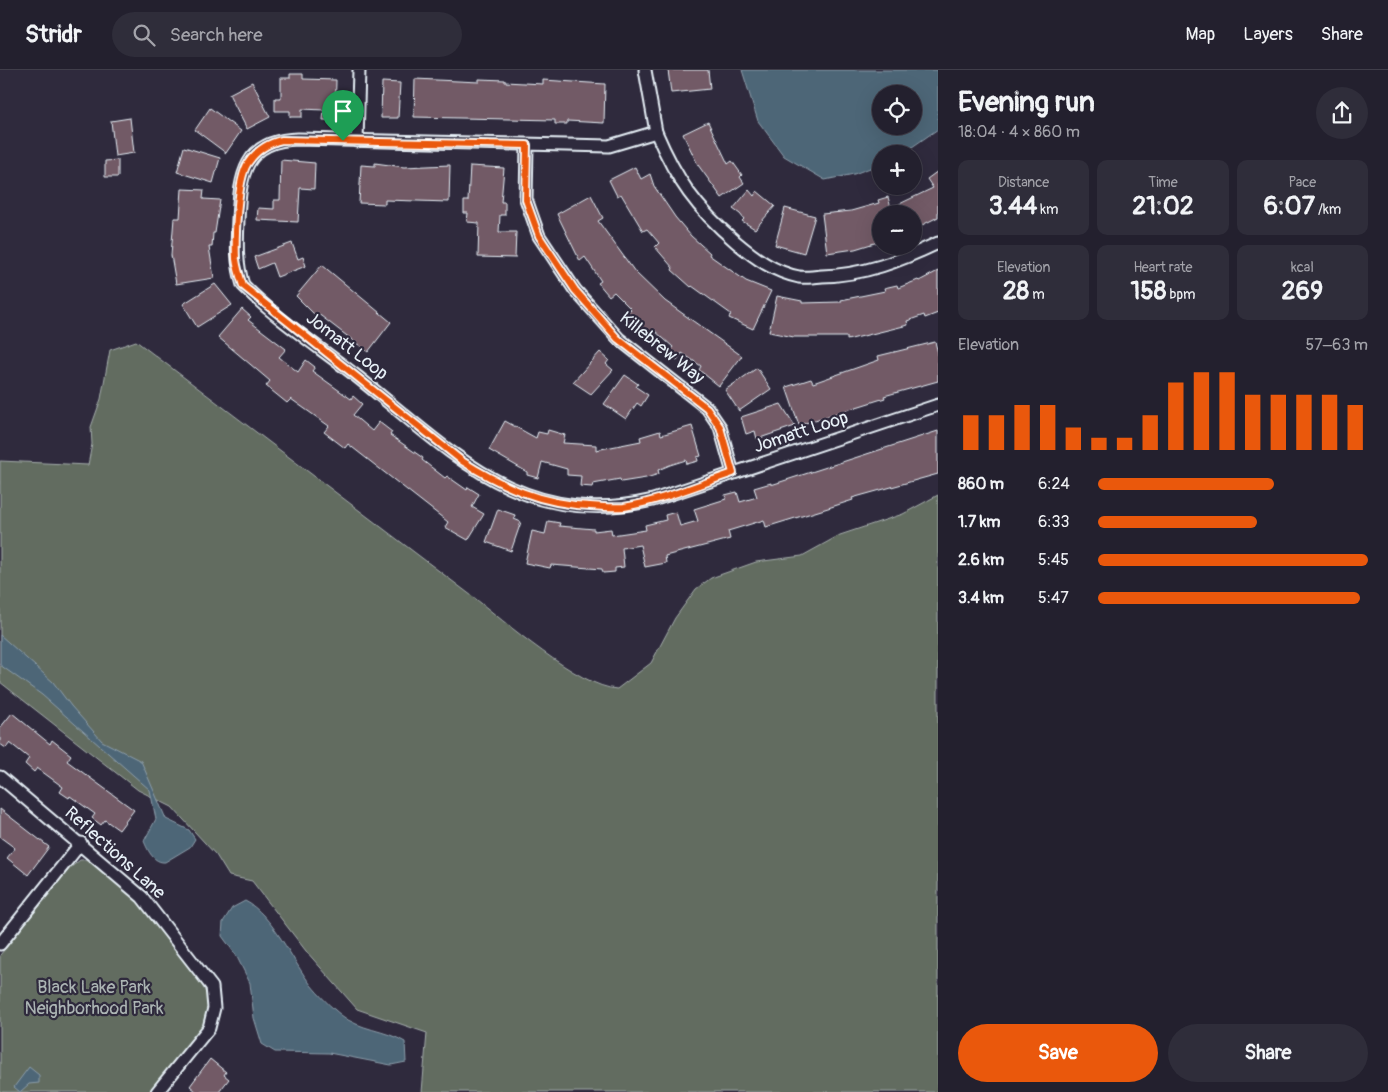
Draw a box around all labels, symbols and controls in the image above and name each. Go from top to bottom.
search box [112,12,462,57]
text: Stridr [25,20,82,49]
icon: search [130,21,158,49]
text: Search here [170,23,263,47]
text: Map [1186,23,1215,46]
text: Layers [1243,23,1293,46]
text: Share [1321,23,1363,46]
map controls [872,85,922,255]
button: locate [872,85,922,135]
text: Evening run [958,85,1095,120]
button: share [1316,87,1368,139]
pin [322,90,364,141]
icon: arrive [329,97,357,125]
text: 18:04 · 4 × 860 m [958,122,1080,142]
button: + [872,145,922,195]
text: Distance [998,174,1049,191]
text: Time [1148,174,1178,191]
text: Pace [1288,174,1316,191]
text: 3.44 [989,191,1037,222]
text: 21:02 [1132,191,1194,222]
text: 6:07 [1263,191,1315,222]
text: km [1037,201,1059,218]
text: /km [1315,201,1341,218]
button: − [872,205,922,255]
text: Elevation [997,259,1050,276]
text: Heart rate [1133,259,1193,276]
text: kcal [1291,259,1314,276]
text: 28 [1003,276,1029,307]
text: 158 [1131,276,1166,307]
text: 269 [1282,276,1323,307]
text: m [1029,286,1045,303]
text: bpm [1166,286,1195,303]
street label: Jomatt Loop [301,307,393,385]
street label: Killebrew Way [615,307,709,389]
text: Elevation [958,335,1019,355]
text: 57–63 m [1306,335,1368,355]
street label: Jomatt Loop [751,406,851,458]
text: 860 m [958,474,1004,494]
text: 6:24 [1038,474,1070,494]
text: 1.7 km [958,512,1001,532]
text: 6:33 [1038,512,1069,532]
text: 2.6 km [958,550,1004,570]
text: 5:45 [1038,550,1069,570]
text: 3.4 km [958,588,1004,608]
text: 5:47 [1038,588,1069,608]
street label: Reflections Lane [60,802,170,904]
park label: Black Lake Park Neighborhood Park [25,976,164,1020]
button: Save [958,1024,1158,1082]
button: Share [1168,1024,1368,1082]

